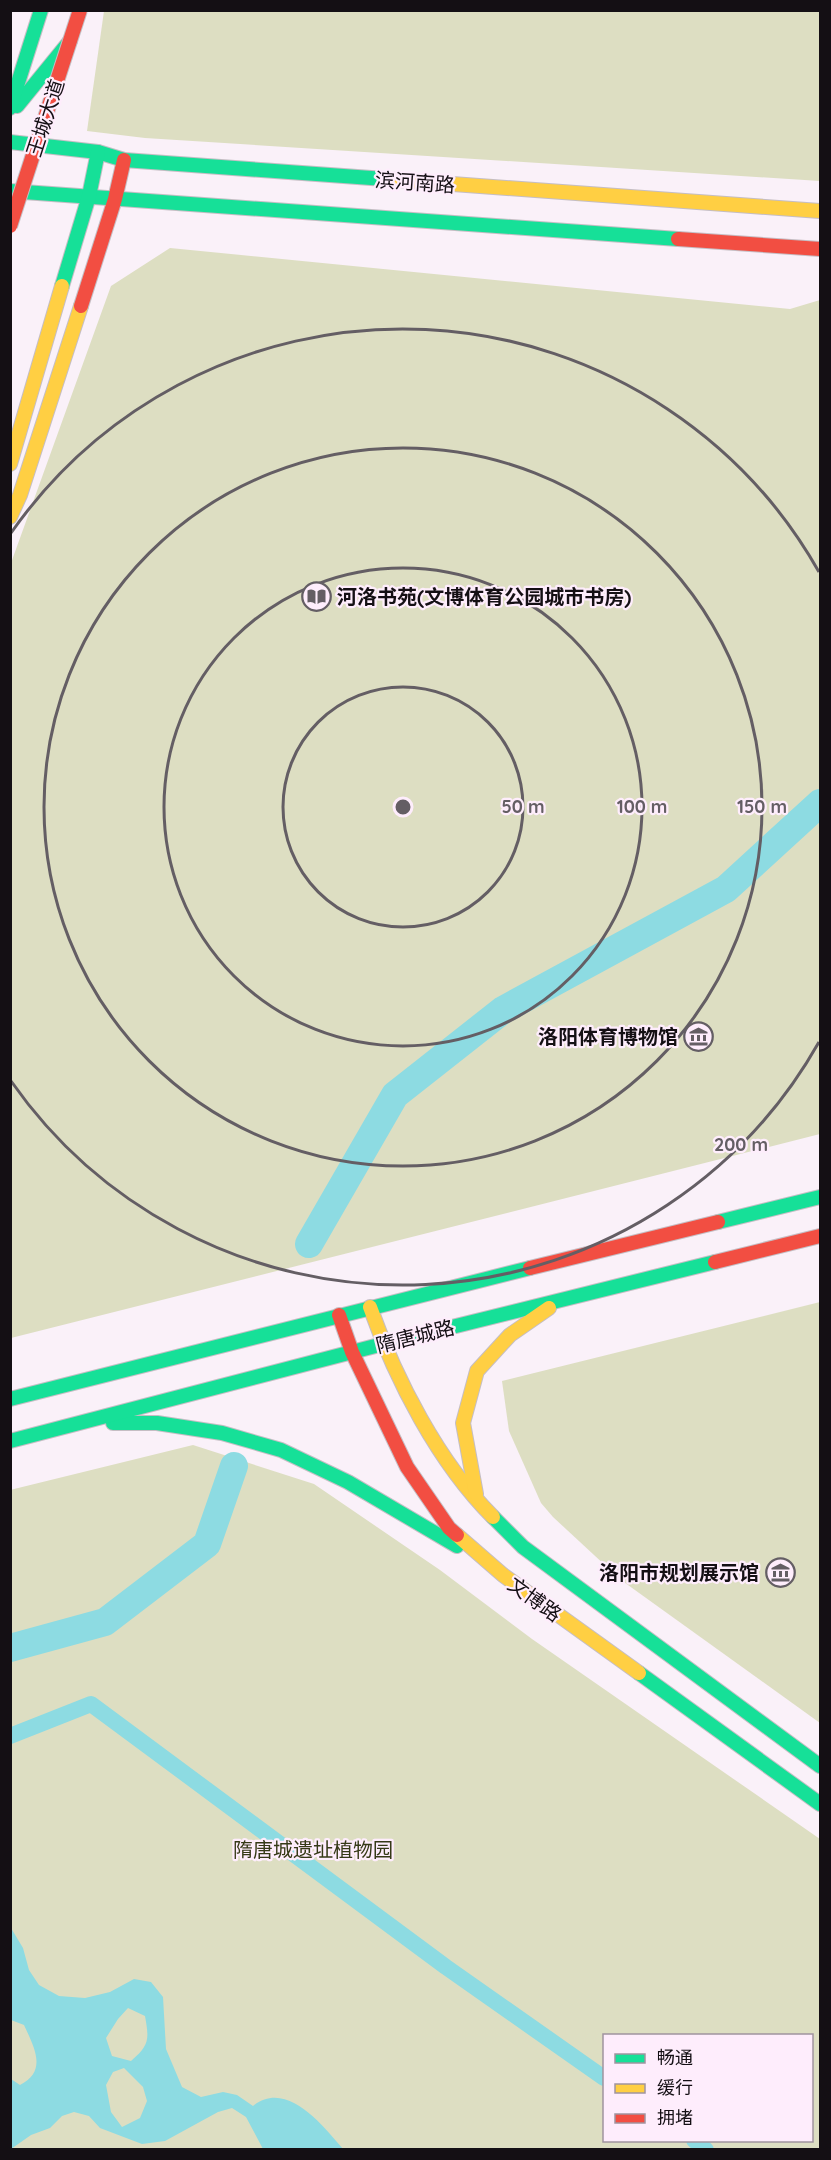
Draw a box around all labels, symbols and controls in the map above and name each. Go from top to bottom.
street label: 王城大道 [21,76,69,160]
street label: 滨河南路 [374,167,456,197]
library icon: 河洛书苑(文博体育公园城市书房) [300,580,332,612]
place label: 河洛书苑(文博体育公园城市书房) [337,584,631,609]
text: 50 m [501,795,545,818]
text: 100 m [617,795,667,818]
text: 150 m [737,795,787,818]
centre of rings [393,797,413,817]
museum icon: 洛阳体育博物馆 [683,1020,715,1052]
place label: 洛阳体育博物馆 [538,1024,678,1049]
text: 200 m [714,1133,768,1156]
street label: 隋唐城路 [373,1314,457,1358]
museum icon: 洛阳市规划展示馆 [764,1556,796,1588]
place label: 洛阳市规划展示馆 [599,1560,759,1585]
street label: 文博路 [503,1571,567,1627]
park label: 隋唐城遗址植物园 [233,1837,393,1862]
legend [603,2034,813,2142]
text: 畅通 [657,2046,693,2069]
text: 缓行 [657,2076,693,2099]
text: 拥堵 [657,2106,693,2129]

